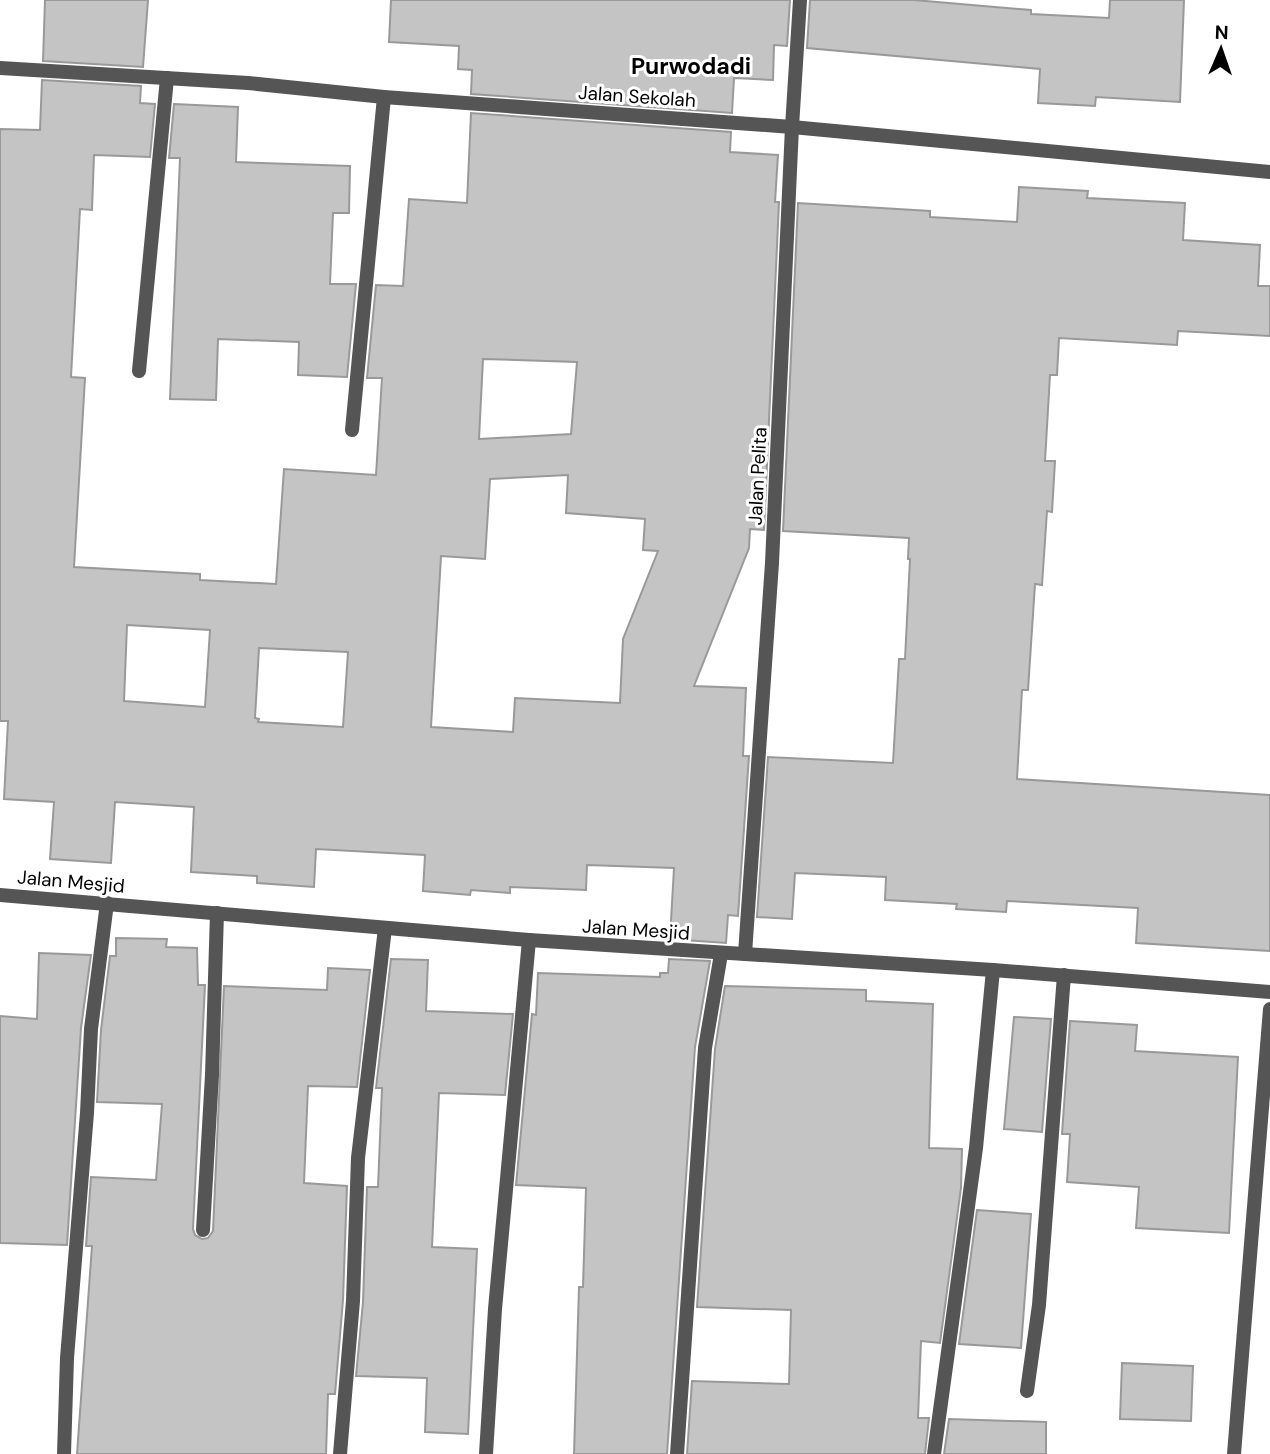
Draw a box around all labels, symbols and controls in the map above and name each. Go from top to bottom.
north arrow [1186,14,1256,84]
text: N [1214,20,1229,45]
district label: Purwodadi [631,51,751,81]
street label: Jalan Sekolah [577,80,697,113]
street label: Jalan Pelita [742,426,773,526]
street label: Jalan Mesjid [16,864,126,899]
street label: Jalan Mesjid [581,913,691,946]

